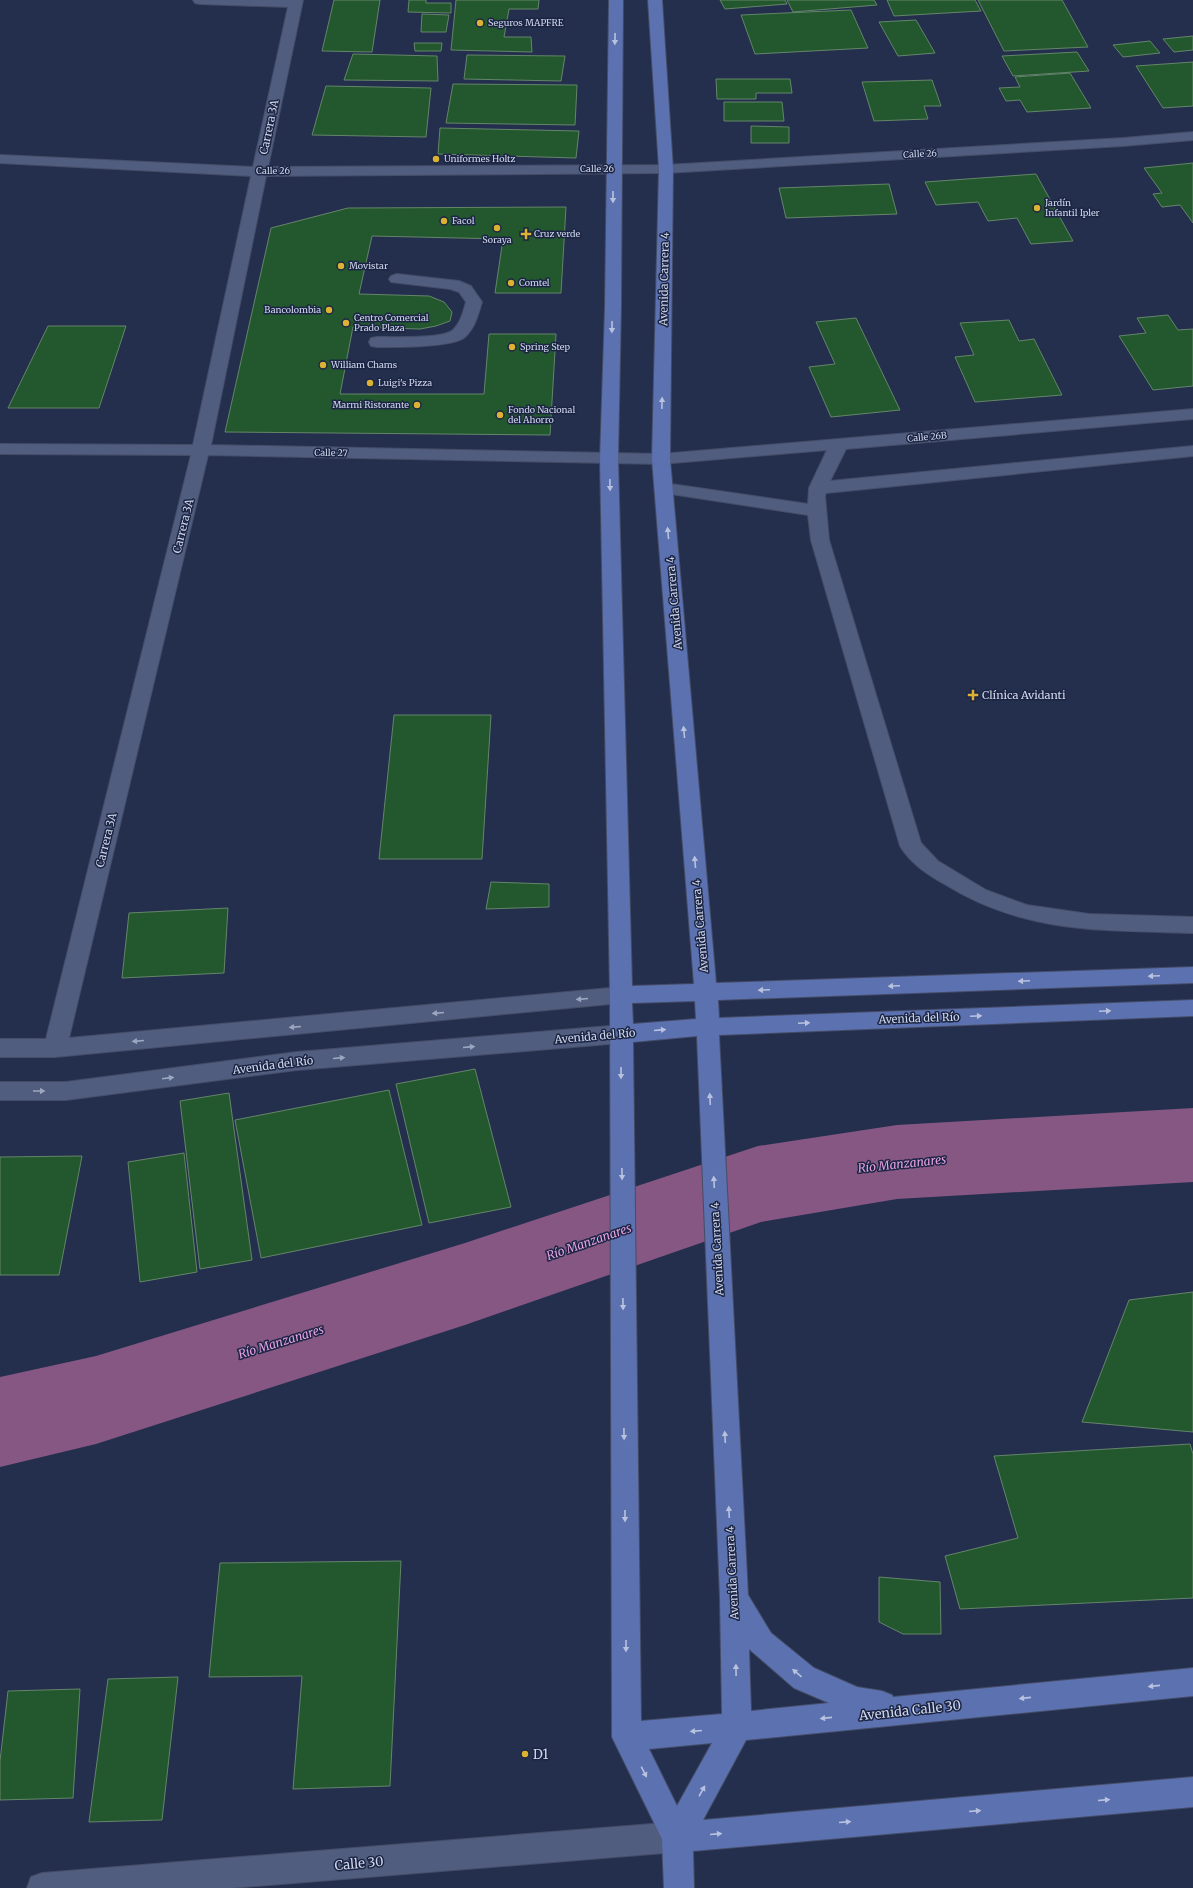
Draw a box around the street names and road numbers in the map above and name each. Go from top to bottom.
street label: Carrera 3A [256,98,282,156]
street label: Calle 26 [903,147,938,160]
street label: Calle 26 [580,163,614,174]
street label: Calle 26 [256,165,290,176]
street label: Avenida Carrera 4 [656,232,672,327]
street label: Calle 26B [907,429,947,444]
street label: Calle 27 [314,447,348,458]
street label: Carrera 3A [169,497,197,555]
street label: Avenida Carrera 4 [663,556,685,651]
street label: Carrera 3A [92,811,120,869]
street label: Avenida Carrera 4 [689,879,711,974]
street label: Avenida del Río [877,1010,960,1026]
street label: Avenida del Río [553,1025,637,1047]
street label: Avenida del Río [231,1053,315,1077]
street label: Avenida Carrera 4 [708,1202,726,1297]
street label: Avenida Carrera 4 [723,1526,741,1621]
street label: Avenida Calle 30 [857,1697,962,1724]
street label: Calle 30 [334,1853,384,1874]

